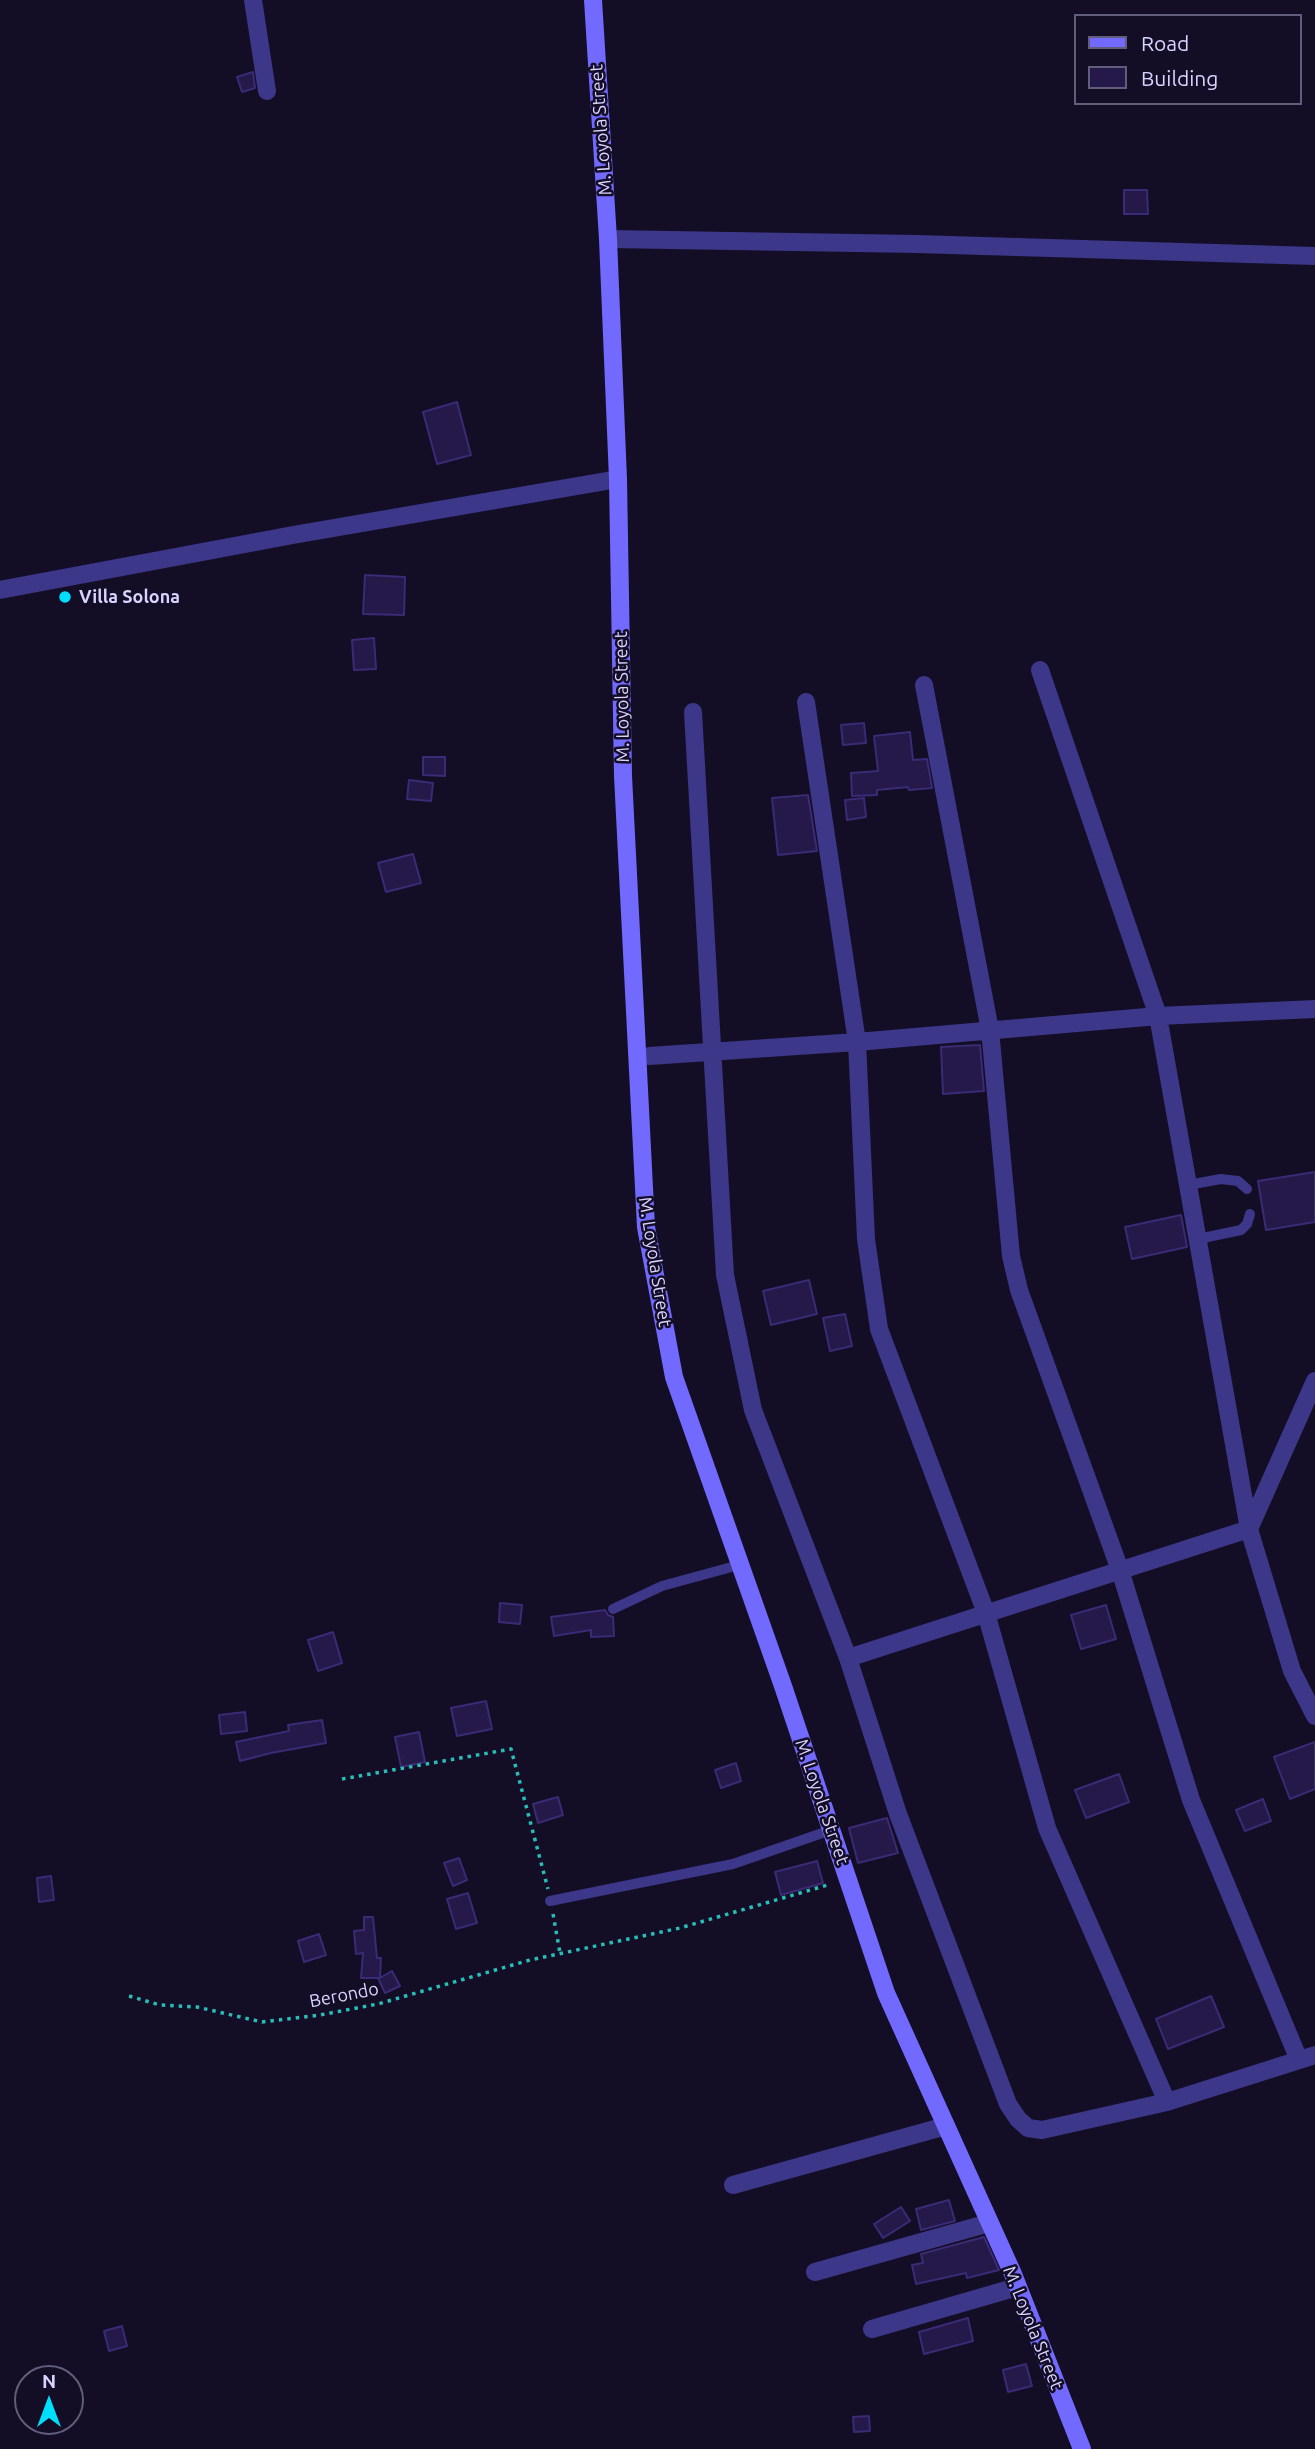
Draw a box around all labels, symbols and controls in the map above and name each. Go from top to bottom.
legend [1074,14,1301,105]
text: Road [1141,31,1189,55]
street label: M. Loyola Street [586,64,616,196]
text: Building [1141,66,1218,90]
place label: Villa Solona [79,586,180,608]
marker: Villa Solona [57,589,73,605]
street label: M. Loyola Street [610,631,634,763]
street label: M. Loyola Street [634,1195,676,1329]
street label: M. Loyola Street [790,1736,854,1868]
street label: Berondo [308,1978,380,2012]
street label: M. Loyola Street [998,2263,1068,2393]
north arrow [14,2365,84,2435]
text: N [42,2370,56,2392]

